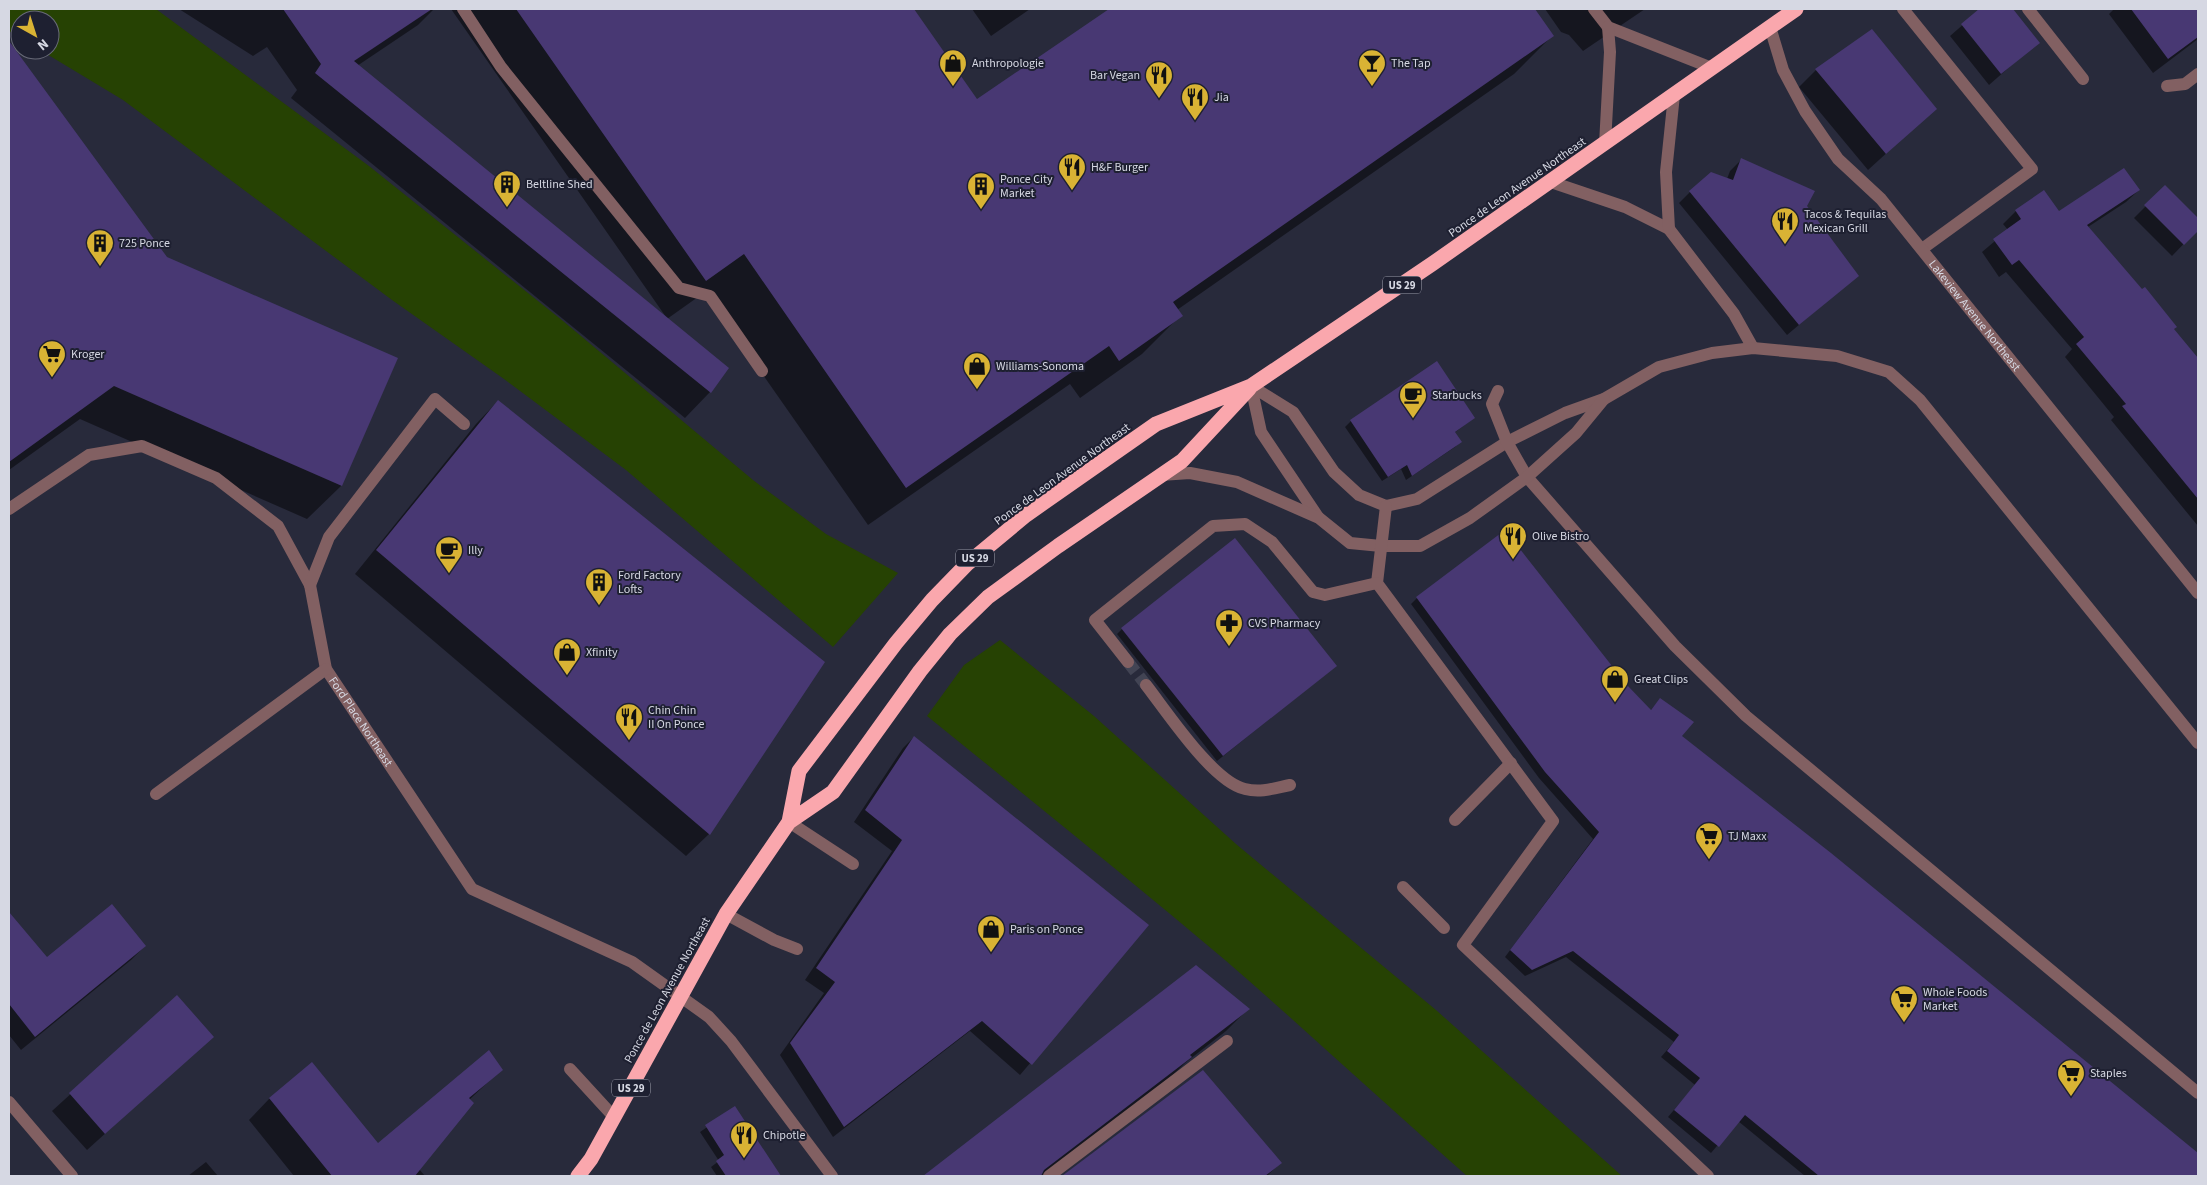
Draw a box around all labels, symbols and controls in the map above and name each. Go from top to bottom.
north arrow [10,10,60,60]
text: N [33,34,52,55]
shop icon: Anthropologie [938,48,968,87]
bar icon: The Tap [1357,48,1387,87]
place label: Anthropologie [972,55,1044,72]
place label: The Tap [1391,55,1431,72]
restaurant icon: Bar Vegan [1144,60,1174,99]
place label: Bar Vegan [1090,67,1140,84]
restaurant icon: Jia [1180,82,1210,121]
place label: Jia [1214,89,1229,106]
street label: Ponce de Leon Avenue Northeast [1445,133,1589,242]
restaurant icon: H&F Burger [1057,152,1087,191]
place label: H&F Burger [1091,159,1149,176]
building icon: Beltline Shed [492,169,522,208]
building icon: Ponce City Market [966,171,996,210]
place label: Ponce City Market [1000,171,1053,202]
place label: Beltline Shed [526,176,593,193]
restaurant icon: Tacos & Tequilas Mexican Grill [1770,206,1800,245]
place label: Tacos & Tequilas Mexican Grill [1804,206,1886,237]
building icon: 725 Ponce [85,228,115,267]
place label: 725 Ponce [119,235,170,252]
street label: Lakeview Avenue Northeast [1924,257,2024,375]
road number: US 29 [1383,276,1421,294]
supermarket icon: Kroger [37,339,67,378]
place label: Kroger [71,346,105,363]
shop icon: Williams-Sonoma [962,351,992,390]
place label: Williams-Sonoma [996,358,1084,375]
cafe icon: Starbucks [1398,380,1428,419]
place label: Starbucks [1432,387,1482,404]
street label: Ponce de Leon Avenue Northeast [991,419,1134,530]
restaurant icon: Olive Bistro [1498,521,1528,560]
place label: Olive Bistro [1532,528,1589,545]
cafe icon: Illy [434,535,464,574]
place label: Illy [468,542,483,559]
road number: US 29 [956,550,994,566]
building icon: Ford Factory Lofts [584,567,614,606]
place label: Ford Factory Lofts [618,567,681,598]
pharmacy icon: CVS Pharmacy [1214,608,1244,647]
place label: CVS Pharmacy [1248,615,1321,632]
shop icon: Xfinity [552,637,582,676]
place label: Xfinity [586,644,618,661]
shop icon: Great Clips [1600,664,1630,703]
place label: Great Clips [1634,671,1688,688]
street label: Ford Place Northeast [324,674,396,770]
restaurant icon: Chin Chin II On Ponce [614,702,644,741]
place label: Chin Chin II On Ponce [648,702,704,733]
supermarket icon: TJ Maxx [1694,821,1724,860]
place label: TJ Maxx [1728,828,1767,845]
street label: Ponce de Leon Avenue Northeast [620,914,715,1066]
shop icon: Paris on Ponce [976,914,1006,953]
place label: Paris on Ponce [1010,921,1083,938]
supermarket icon: Whole Foods Market [1889,984,1919,1023]
place label: Whole Foods Market [1923,984,1987,1015]
supermarket icon: Staples [2056,1058,2086,1097]
place label: Staples [2090,1065,2127,1082]
road number: US 29 [612,1080,650,1096]
restaurant icon: Chipotle [729,1120,759,1159]
place label: Chipotle [763,1127,805,1144]

